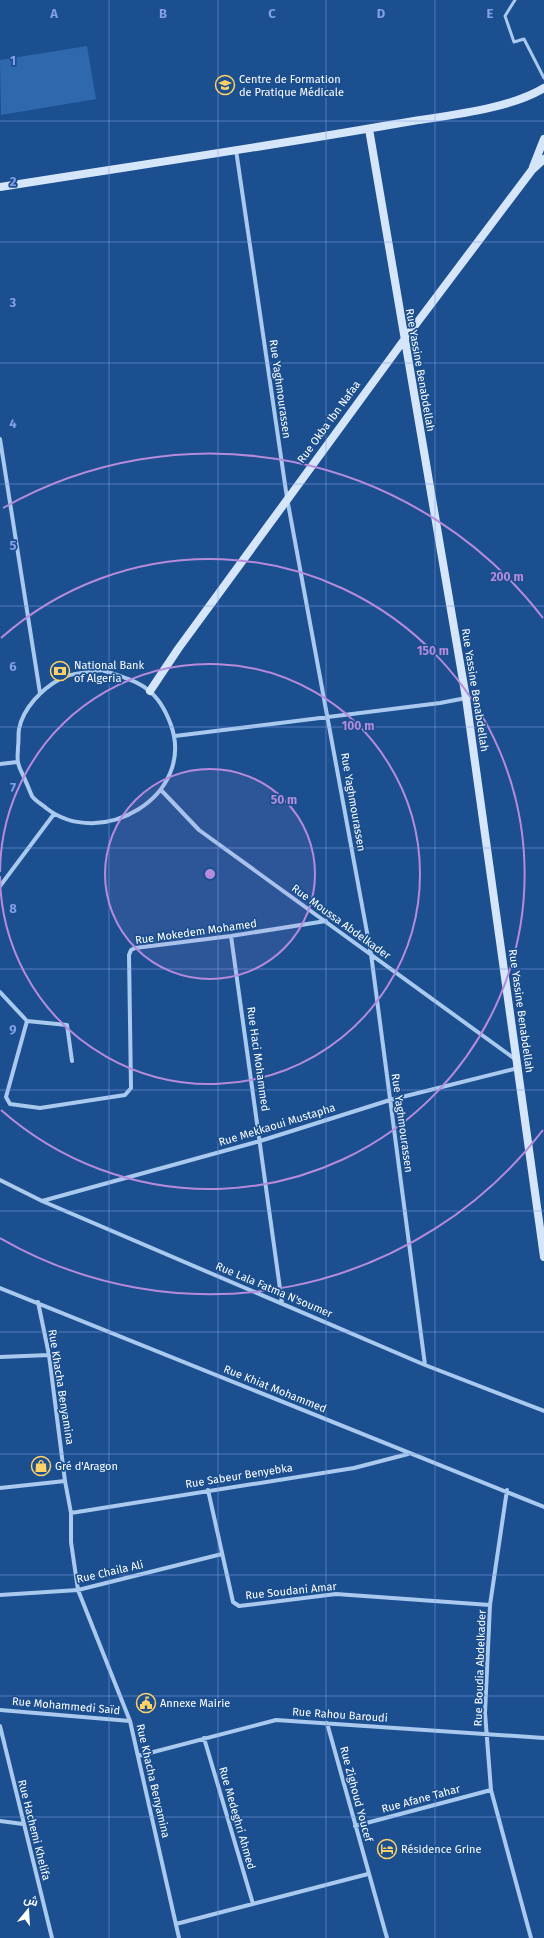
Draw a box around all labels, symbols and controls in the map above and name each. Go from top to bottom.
text: A [49,6,58,21]
text: B [159,6,167,21]
text: C [268,6,276,21]
text: D [377,6,386,21]
text: E [487,6,494,21]
text: 1 [10,53,16,68]
place label: Centre de Formation de Pratique Médicale [239,73,344,99]
school or university icon: Centre de Formation de Pratique Médicale [214,74,236,96]
text: 2 [10,174,17,189]
text: 3 [9,295,17,310]
street label: Rue Yassine Benabdellah [403,307,437,433]
street label: Rue Yaghmourassen [267,339,293,439]
street label: Rue Okba Ibn Nafaa [295,378,363,466]
text: 4 [9,416,17,431]
text: 5 [10,538,17,553]
text: 200 m [490,570,524,584]
street label: Rue Yassine Benabdellah [459,627,491,753]
text: 150 m [417,644,449,658]
text: 6 [9,659,17,674]
place label: National Bank of Algeria [74,659,145,685]
bank icon: National Bank of Algeria [49,660,71,682]
text: 100 m [342,719,374,733]
street label: Rue Yaghmourassen [338,752,368,852]
text: 7 [10,780,16,795]
text: 50 m [271,793,297,807]
centre of rings [203,867,217,881]
street label: Rue Moussa Abdelkader [289,882,394,963]
text: 8 [9,901,17,916]
street label: Rue Mokedem Mohamed [134,917,258,947]
street label: Rue Yassine Benabdellah [506,948,536,1074]
street label: Rue Haci Mohammed [244,1006,272,1112]
text: 9 [9,1022,17,1037]
street label: Rue Yaghmourassen [389,1073,415,1173]
street label: Rue Mekkaoui Mustapha [217,1101,337,1149]
street label: Rue Lala Fatma N'soumer [214,1259,335,1321]
street label: Rue Khacha Benyamina [45,1328,77,1446]
street label: Rue Khiat Mohammed [222,1362,328,1416]
shop icon: Gré d'Aragon [30,1455,52,1477]
place label: Gré d'Aragon [55,1460,118,1473]
street label: Rue Sabeur Benyebka [184,1461,294,1491]
street label: Rue Chaila Ali [75,1558,145,1586]
street label: Rue Soudani Amar [245,1580,338,1602]
street label: Rue Boudia Abdelkader [471,1609,489,1727]
public building icon: Annexe Mairie [135,1692,157,1714]
street label: Rue Mohammedi Saïd [11,1695,121,1717]
place label: Annexe Mairie [160,1697,230,1710]
street label: Rue Rahou Baroudi [292,1705,388,1725]
street label: Rue Khacha Benyamina [134,1723,172,1839]
street label: Rue Zighoud Youcef [337,1745,375,1844]
street label: Rue Medeghri Ahmed [216,1765,258,1871]
street label: Rue Hachemi Khelifa [15,1778,53,1882]
street label: Rue Afane Tahar [380,1782,462,1816]
hotel icon: Résidence Grine [376,1838,398,1860]
place label: Résidence Grine [401,1843,481,1856]
north arrow [8,1890,48,1930]
text: ش [22,1893,40,1909]

